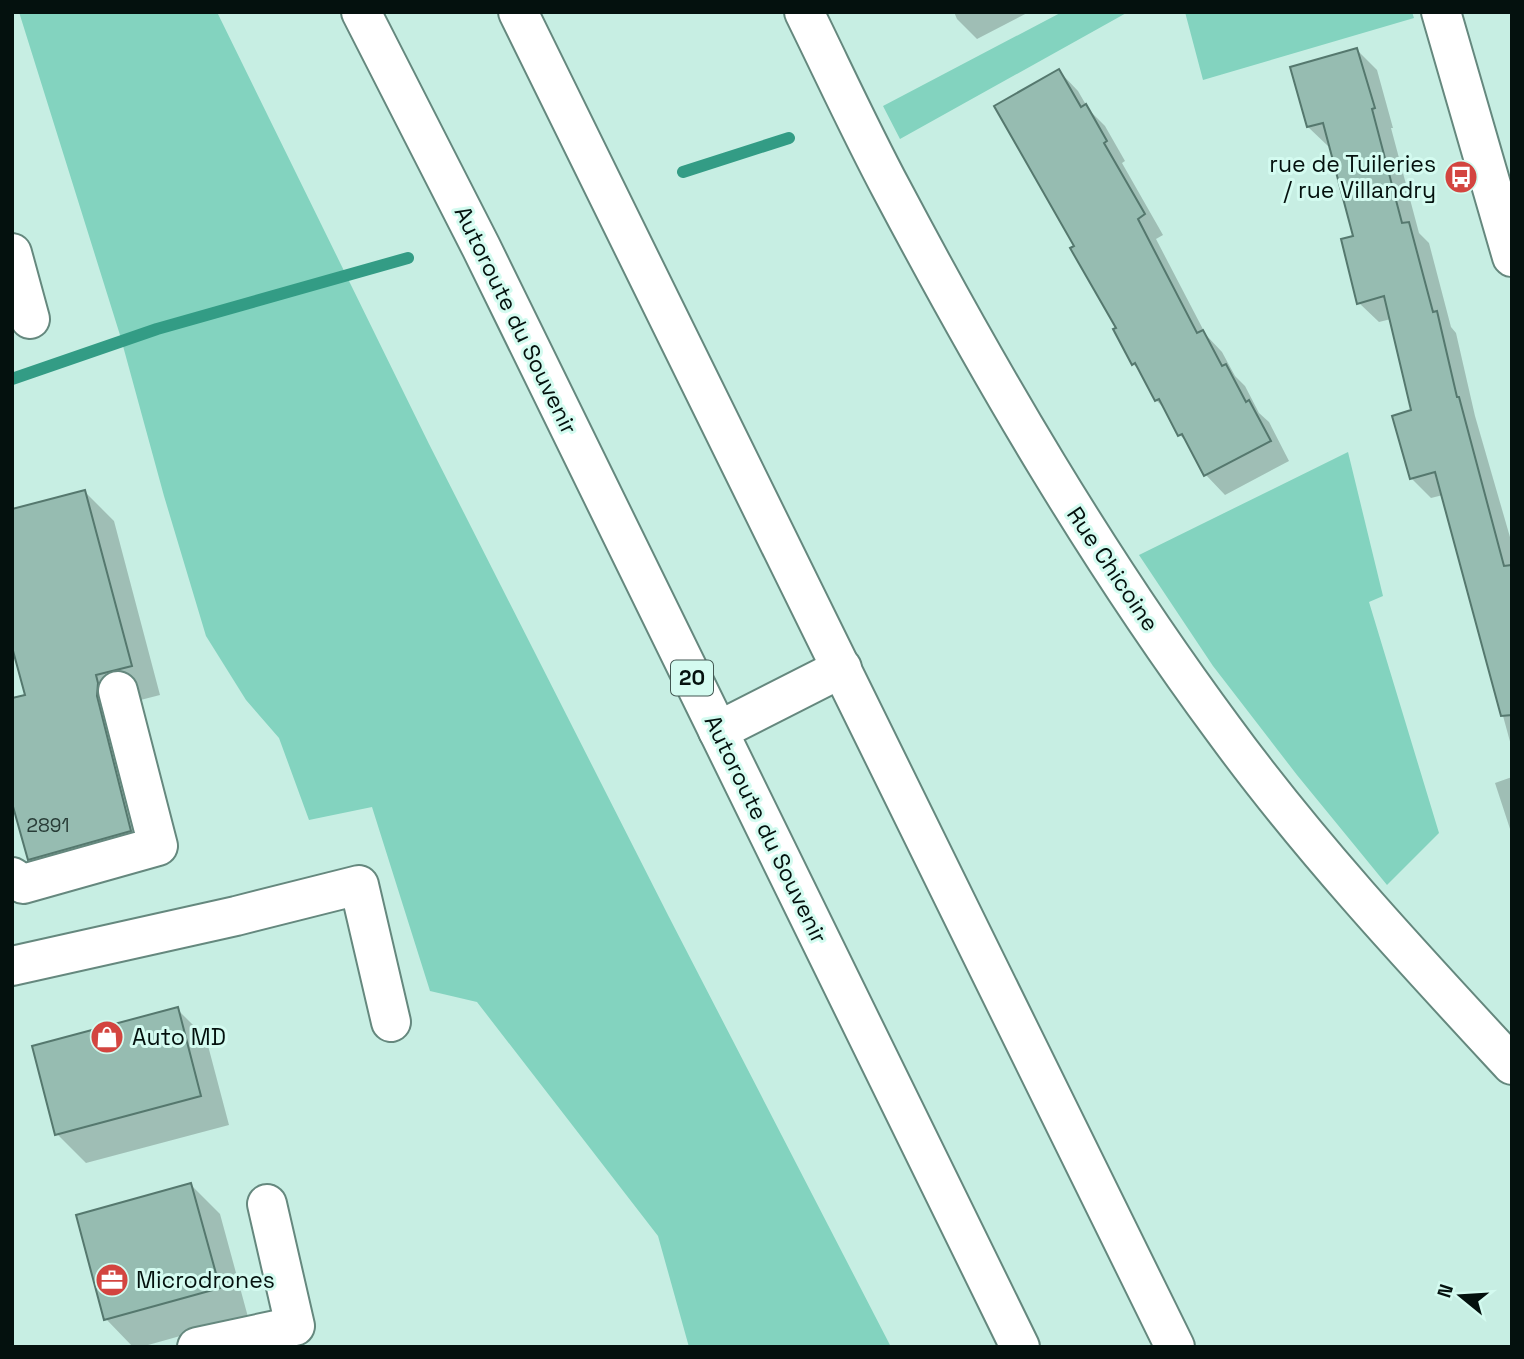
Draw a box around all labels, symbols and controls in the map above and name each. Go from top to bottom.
place label: rue de Tuileries / rue Villandry [1269,149,1436,205]
bus stop icon: rue de Tuileries / rue Villandry [1442,158,1480,196]
street label: Autoroute du Souvenir [448,201,584,439]
street label: Rue Chicoine [1060,501,1166,637]
road number: 20 [671,660,713,696]
street label: Autoroute du Souvenir [698,710,834,948]
house number: 2891 [27,813,69,838]
shop icon: Auto MD [88,1018,126,1056]
place label: Auto MD [132,1022,226,1052]
office icon: Microdrones [93,1261,131,1299]
north arrow [1426,1261,1496,1331]
place label: Microdrones [136,1265,275,1295]
text: N [1431,1281,1459,1301]

